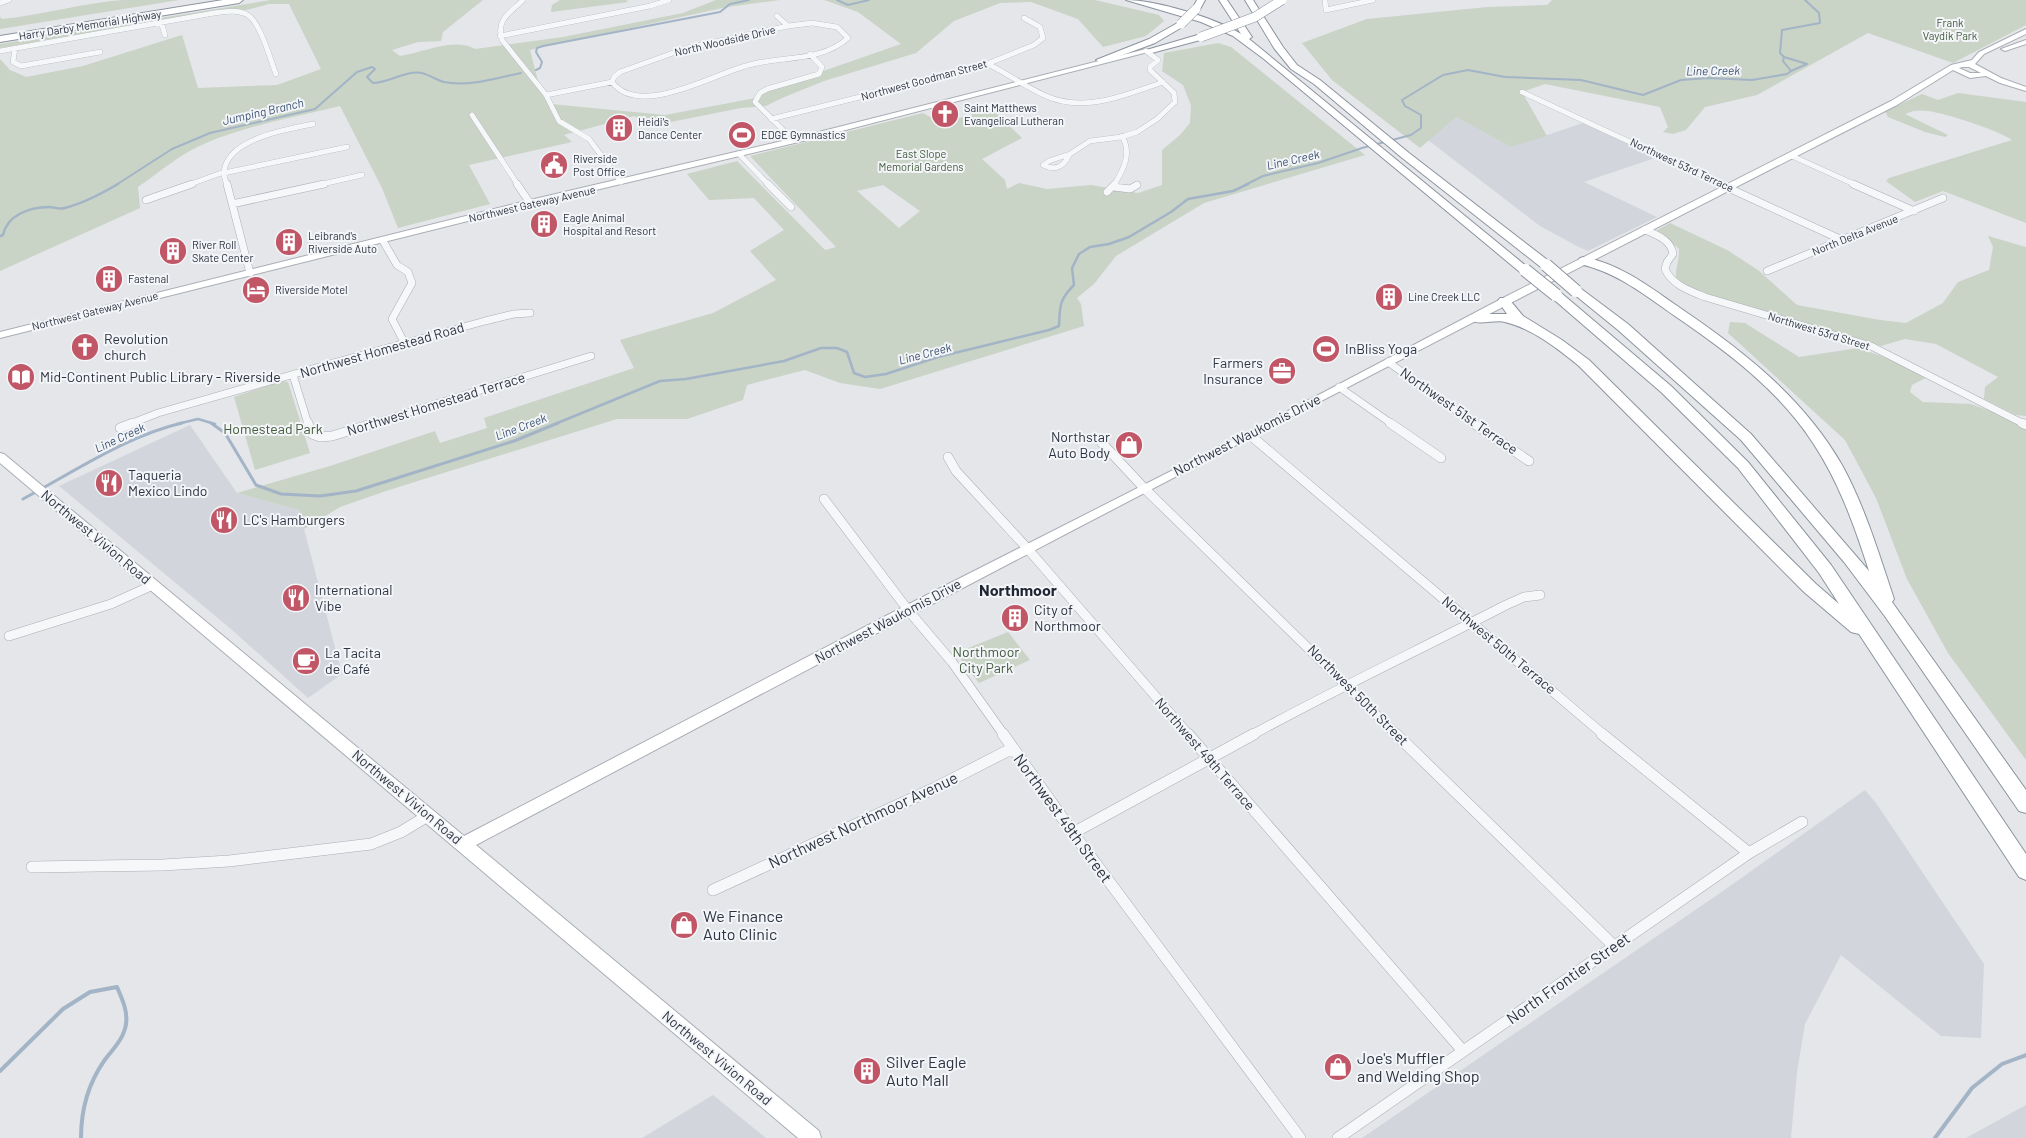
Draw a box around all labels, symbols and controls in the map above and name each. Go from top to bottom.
street label: Harry Darby Memorial Highway [18,7,162,42]
park label: Frank Vaydik Park [1923,16,1978,42]
street label: North Woodside Drive [673,23,777,58]
street label: Northwest Goodman Street [859,56,988,103]
water label: Line Creek [1686,63,1740,77]
water label: Jumping Branch [221,95,305,127]
church icon: Saint Matthews Evangelical Lutheran [930,99,960,129]
place label: Saint Matthews Evangelical Lutheran [964,101,1064,127]
building icon: Heidi's Dance Center [604,113,634,143]
place label: Heidi's Dance Center [638,115,702,141]
sports icon: EDGE Gymnastics [727,120,757,150]
place label: EDGE Gymnastics [761,128,846,141]
street label: Northwest 53rd Terrace [1629,135,1736,194]
water label: Line Creek [1265,146,1321,172]
park label: East Slope Memorial Gardens [878,147,964,173]
public building icon: Riverside Post Office [539,150,569,180]
place label: Riverside Post Office [573,152,626,178]
street label: Northwest Gateway Avenue [467,183,597,224]
building icon: Eagle Animal Hospital and Resort [529,209,559,239]
place label: Eagle Animal Hospital and Resort [563,211,656,237]
street label: North Delta Avenue [1810,211,1900,258]
building icon: Leibrand's Riverside Auto [274,227,304,257]
place label: Leibrand's Riverside Auto [308,229,377,255]
building icon: River Roll Skate Center [158,236,188,266]
place label: River Roll Skate Center [192,238,253,264]
building icon: Fastenal [94,264,124,294]
place label: Fastenal [128,272,169,285]
hotel icon: Riverside Motel [241,275,271,305]
building icon: Line Creek LLC [1374,282,1404,312]
place label: Riverside Motel [275,283,348,296]
street label: Northwest Gateway Avenue [30,288,160,333]
place label: Line Creek LLC [1408,290,1480,303]
street label: Northwest 53rd Street [1767,309,1872,352]
street label: Northwest Homestead Road [298,318,466,381]
place label: Revolution church [104,330,168,363]
church icon: Revolution church [70,332,100,362]
sports icon: InBliss Yoga [1311,334,1341,364]
water label: Line Creek [897,339,953,367]
place label: InBliss Yoga [1345,340,1417,357]
place label: Farmers Insurance [1203,354,1263,387]
office icon: Farmers Insurance [1267,356,1297,386]
library icon: Mid-Continent Public Library - Riverside [6,362,36,392]
street label: Northwest 51st Terrace [1397,364,1521,458]
place label: Mid-Continent Public Library - Riverside [40,368,281,385]
street label: Northwest Homestead Terrace [345,368,527,439]
street label: Northwest Waukomis Drive [1170,390,1323,479]
water label: Line Creek [493,410,548,442]
water label: Line Creek [92,419,147,455]
park label: Homestead Park [223,420,323,437]
place label: Northstar Auto Body [1048,428,1111,461]
shop icon: Northstar Auto Body [1114,430,1144,460]
place label: Taqueria Mexico Lindo [128,466,207,499]
restaurant icon: Taqueria Mexico Lindo [94,468,124,498]
street label: Northwest Vivion Road [38,486,155,587]
restaurant icon: LC's Hamburgers [209,505,239,535]
place label: LC's Hamburgers [243,511,345,528]
street label: Northwest Waukomis Drive [812,575,964,666]
district label: Northmoor [979,580,1057,599]
place label: International Vibe [315,581,392,614]
restaurant icon: International Vibe [281,583,311,613]
street label: Northwest 50th Terrace [1439,592,1560,697]
place label: City of Northmoor [1034,601,1101,634]
building icon: City of Northmoor [1000,603,1030,633]
street label: Northwest 50th Street [1304,641,1412,749]
park label: Northmoor City Park [953,643,1019,676]
place label: La Tacita de Café [325,644,381,677]
cafe icon: La Tacita de Café [291,646,321,676]
street label: Northwest 49th Terrace [1152,694,1259,813]
street label: Northwest Vivion Road [349,746,466,847]
street label: Northwest 49th Street [1010,750,1117,886]
street label: Northwest Northmoor Avenue [765,767,960,872]
place label: We Finance Auto Clinic [703,906,783,943]
shop icon: We Finance Auto Clinic [669,910,699,940]
street label: North Frontier Street [1502,928,1633,1027]
street label: Northwest Vivion Road [659,1007,776,1108]
place label: Joe's Muffler and Welding Shop [1357,1048,1480,1085]
place label: Silver Eagle Auto Mall [886,1052,967,1089]
shop icon: Joe's Muffler and Welding Shop [1323,1052,1353,1082]
building icon: Silver Eagle Auto Mall [852,1056,882,1086]

